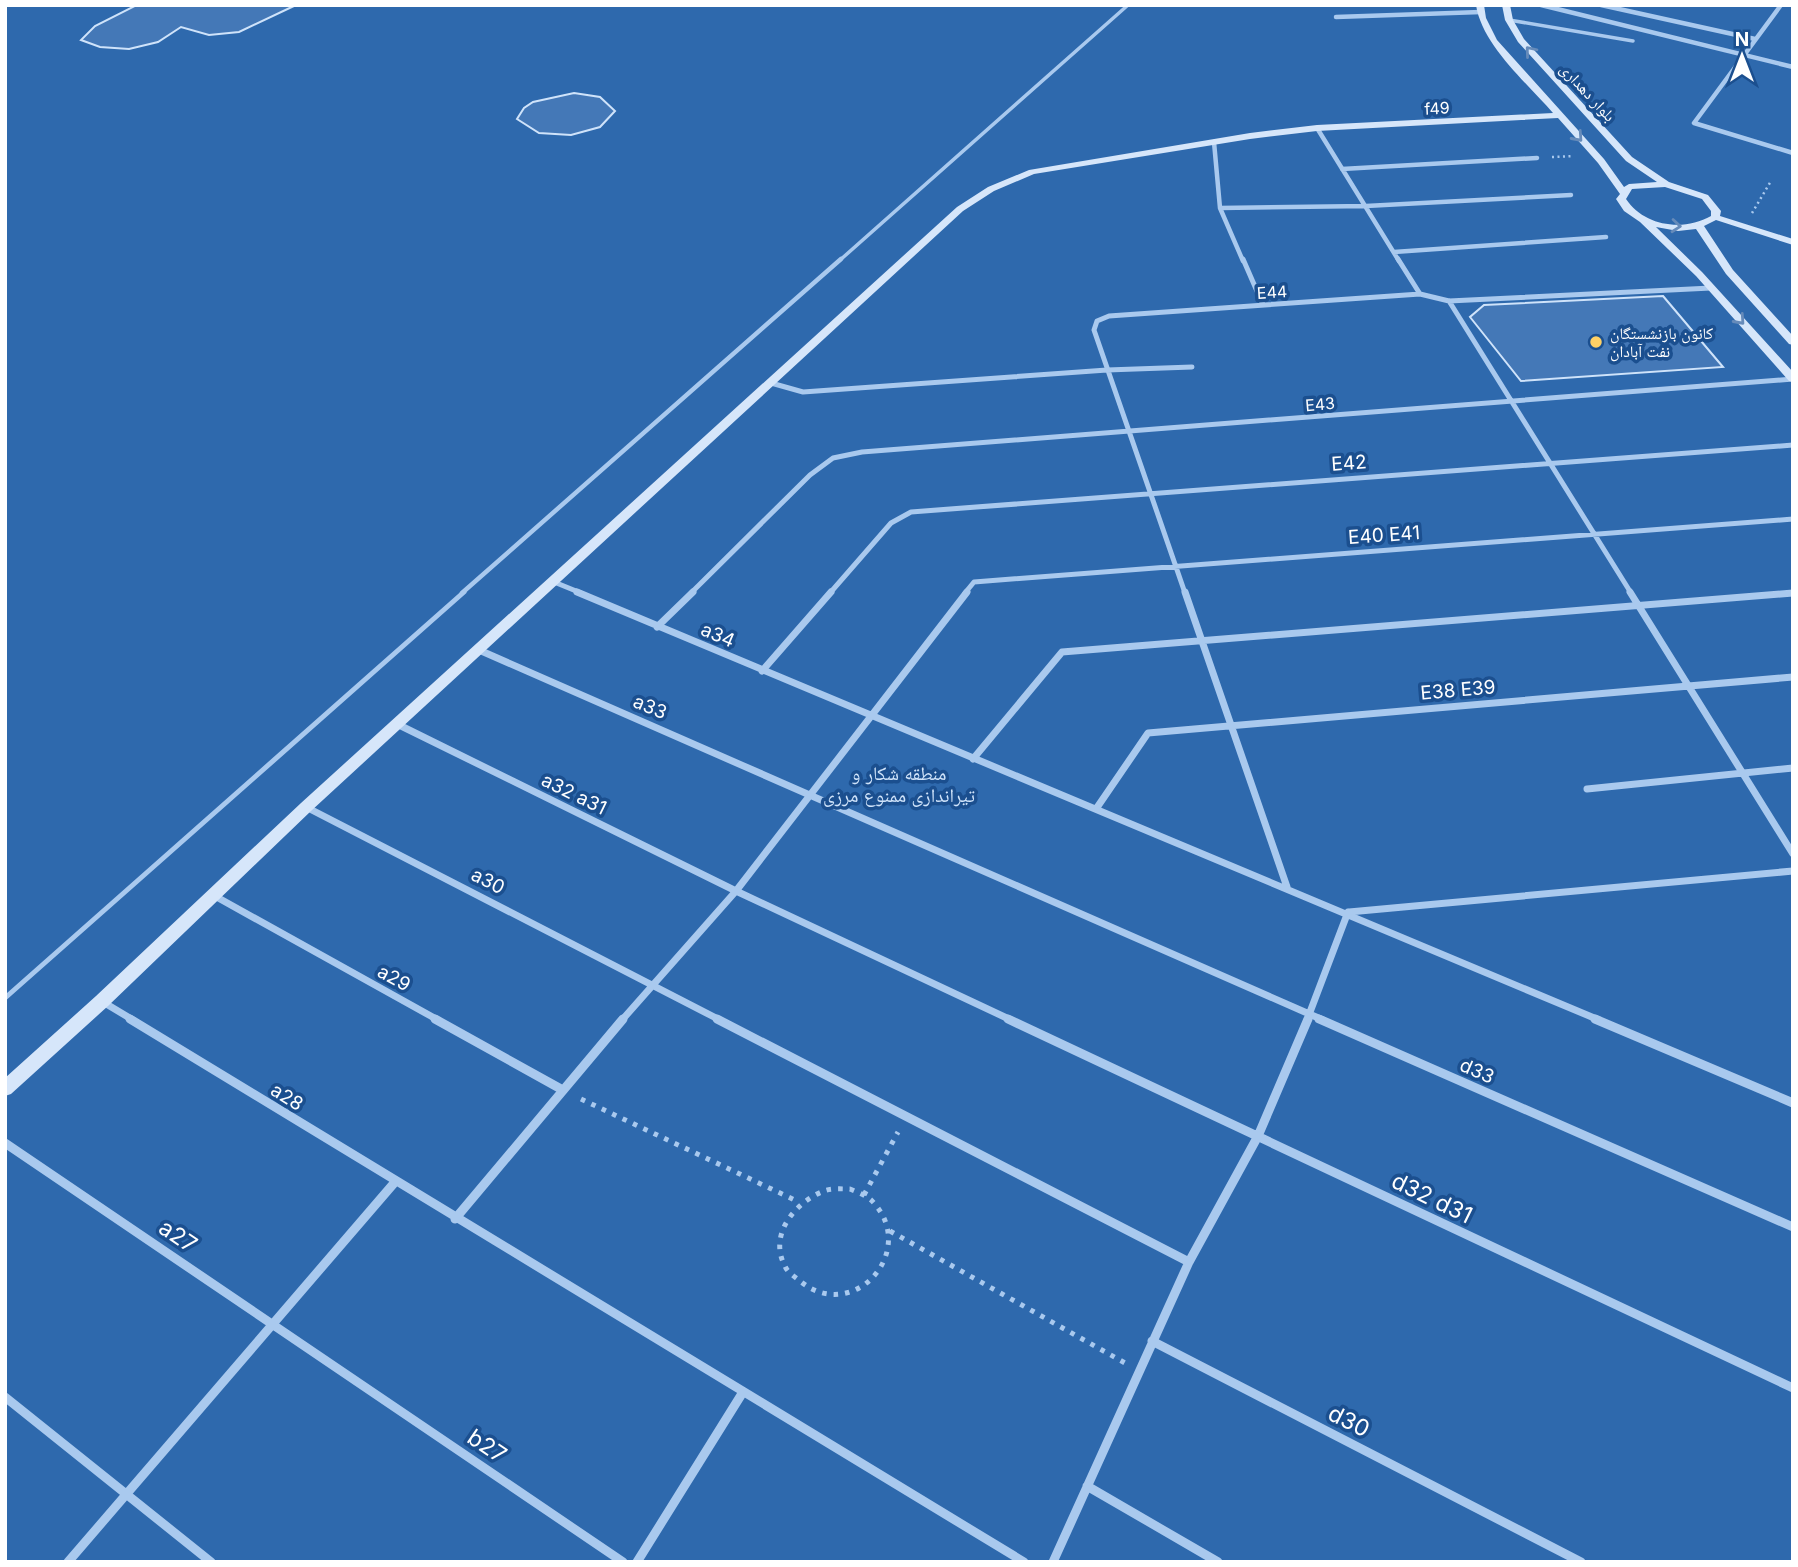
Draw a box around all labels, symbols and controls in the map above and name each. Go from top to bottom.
north arrow [1707,21,1777,91]
text: N [1735,28,1749,51]
one-way arrow [1526,47,1538,60]
street label: بلوار دهداری [1555,59,1620,126]
street label: f49 [1424,97,1450,119]
one-way arrow [1570,128,1583,141]
one-way arrow [1670,218,1681,233]
street label: E44 [1256,281,1288,303]
one-way arrow [1732,312,1744,325]
place label: کانون بازنشستگان نفت آبادان [1610,323,1714,362]
marker: کانون بازنشستگان نفت آبادان [1588,334,1604,350]
street label: E43 [1304,393,1336,415]
street label: E42 [1331,450,1367,476]
street label: E40 E41 [1347,521,1421,549]
street label: a34 [698,618,738,652]
street label: E38 E39 [1420,675,1496,705]
street label: a33 [630,690,670,724]
park label: منطقه شکار و تیراندازی ممنوع مرزی [823,762,975,807]
street label: a32 a31 [538,768,610,820]
street label: a30 [467,863,509,899]
street label: a29 [374,960,414,996]
street label: d33 [1456,1053,1498,1089]
street label: a28 [266,1078,308,1116]
street label: d32 d31 [1387,1166,1477,1230]
street label: a27 [154,1213,202,1259]
street label: d30 [1324,1399,1374,1443]
street label: b27 [462,1423,512,1469]

